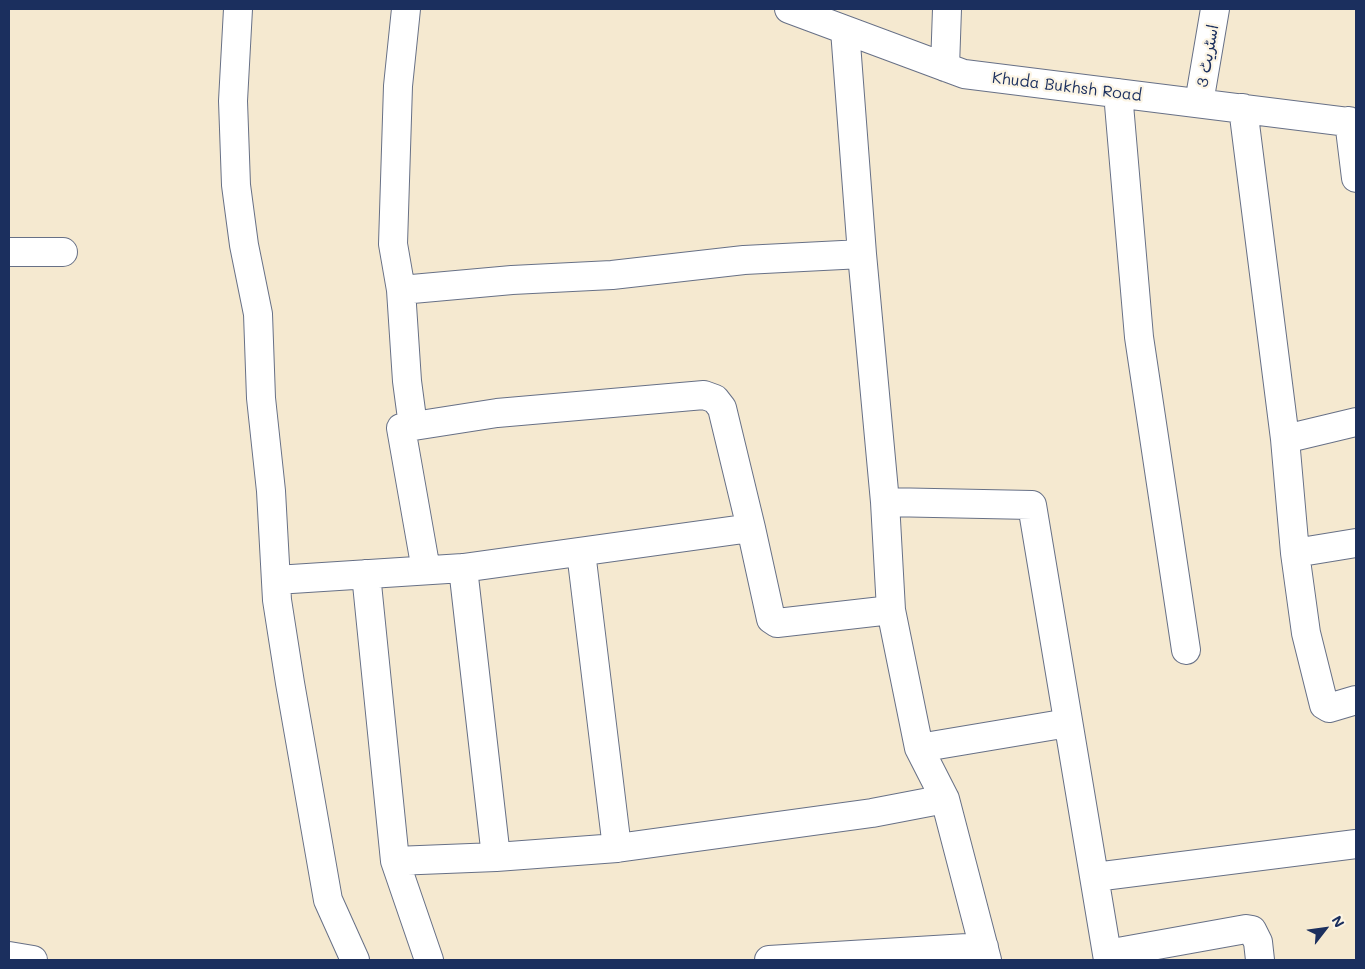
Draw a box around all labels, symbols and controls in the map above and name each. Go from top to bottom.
street label: اسٹریٹ 3 [1193,23,1223,89]
street label: Khuda Bukhsh Road [991,68,1143,106]
north arrow [1300,904,1350,954]
text: N [1328,912,1349,931]

